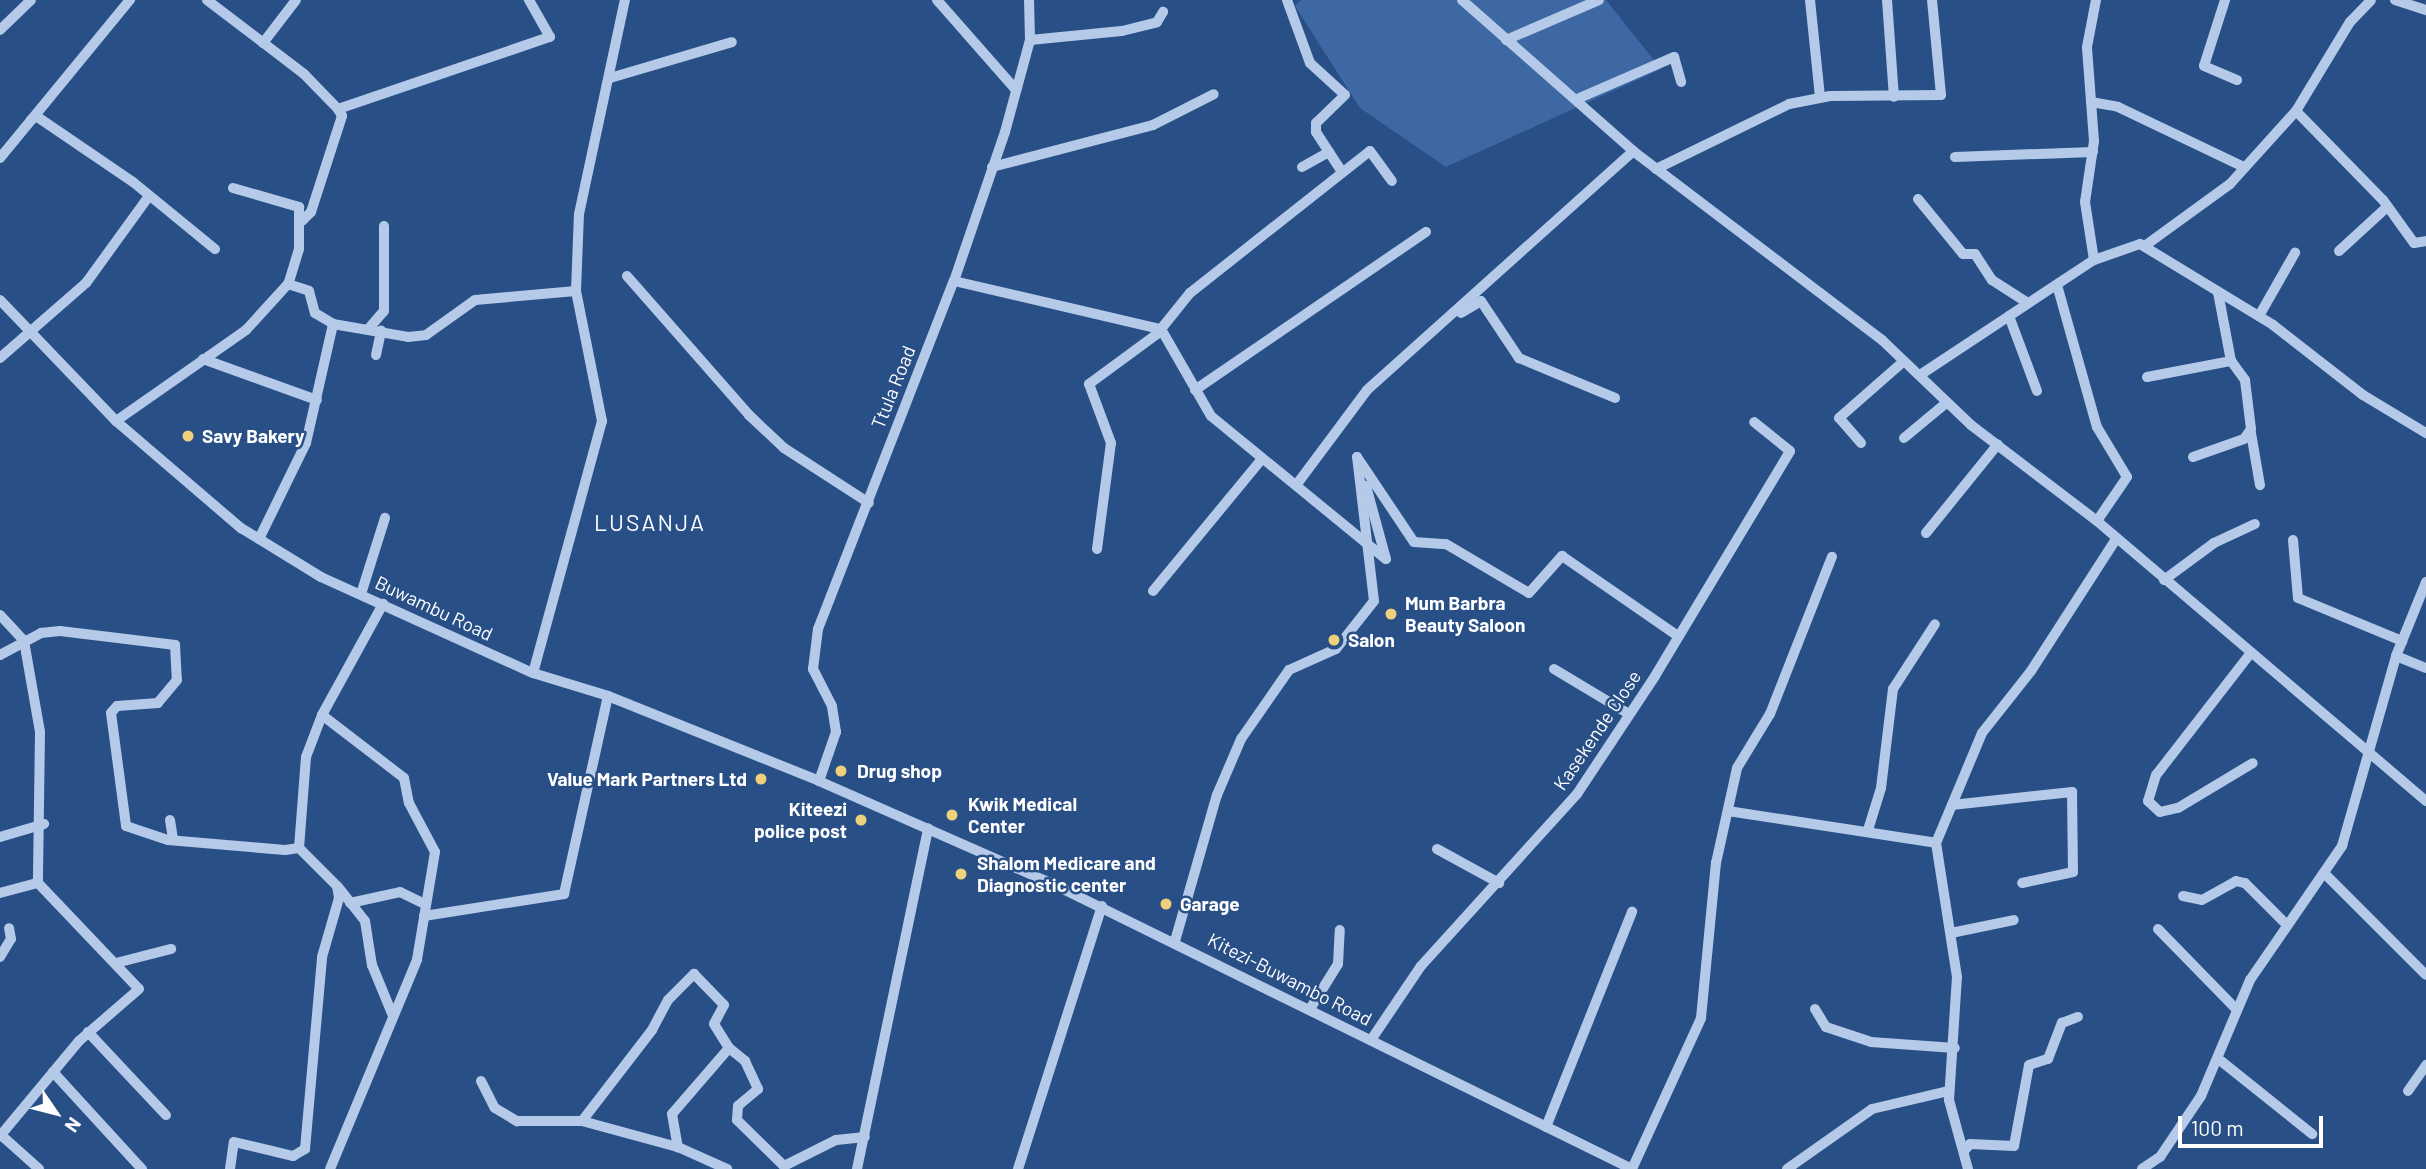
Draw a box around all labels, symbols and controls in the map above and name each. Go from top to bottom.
street label: Ttula Road [866,342,920,432]
place label: Savy Bakery [202,425,305,447]
marker: Savy Bakery [180,428,196,444]
district label: LUSANJA [595,508,705,536]
street label: Buwambu Road [372,571,496,645]
place label: Mum Barbra Beauty Saloon [1405,592,1525,636]
marker: Mum Barbra Beauty Saloon [1383,606,1399,622]
place label: Salon [1348,629,1395,651]
marker: Salon [1326,632,1342,648]
street label: Kasekende Close [1548,666,1646,794]
place label: Drug shop [857,760,942,782]
marker: Drug shop [831,761,851,781]
place label: Value Mark Partners Ltd [547,768,747,790]
marker: Value Mark Partners Ltd [753,771,769,787]
place label: Kwik Medical Center [968,793,1077,837]
place label: Kiteezi police post [754,798,847,842]
marker: Kwik Medical Center [942,805,962,825]
marker: Kiteezi police post [853,812,869,828]
place label: Shalom Medicare and Diagnostic center [977,852,1156,896]
marker: Shalom Medicare and Diagnostic center [951,864,971,884]
place label: Garage [1180,893,1240,915]
marker: Garage [1158,896,1174,912]
street label: Kitezi-Buwambo Road [1204,928,1376,1030]
north arrow [21,1078,91,1148]
scale bar [2181,1102,2326,1146]
text: N [61,1114,87,1137]
text: 100 m [2191,1115,2244,1140]

